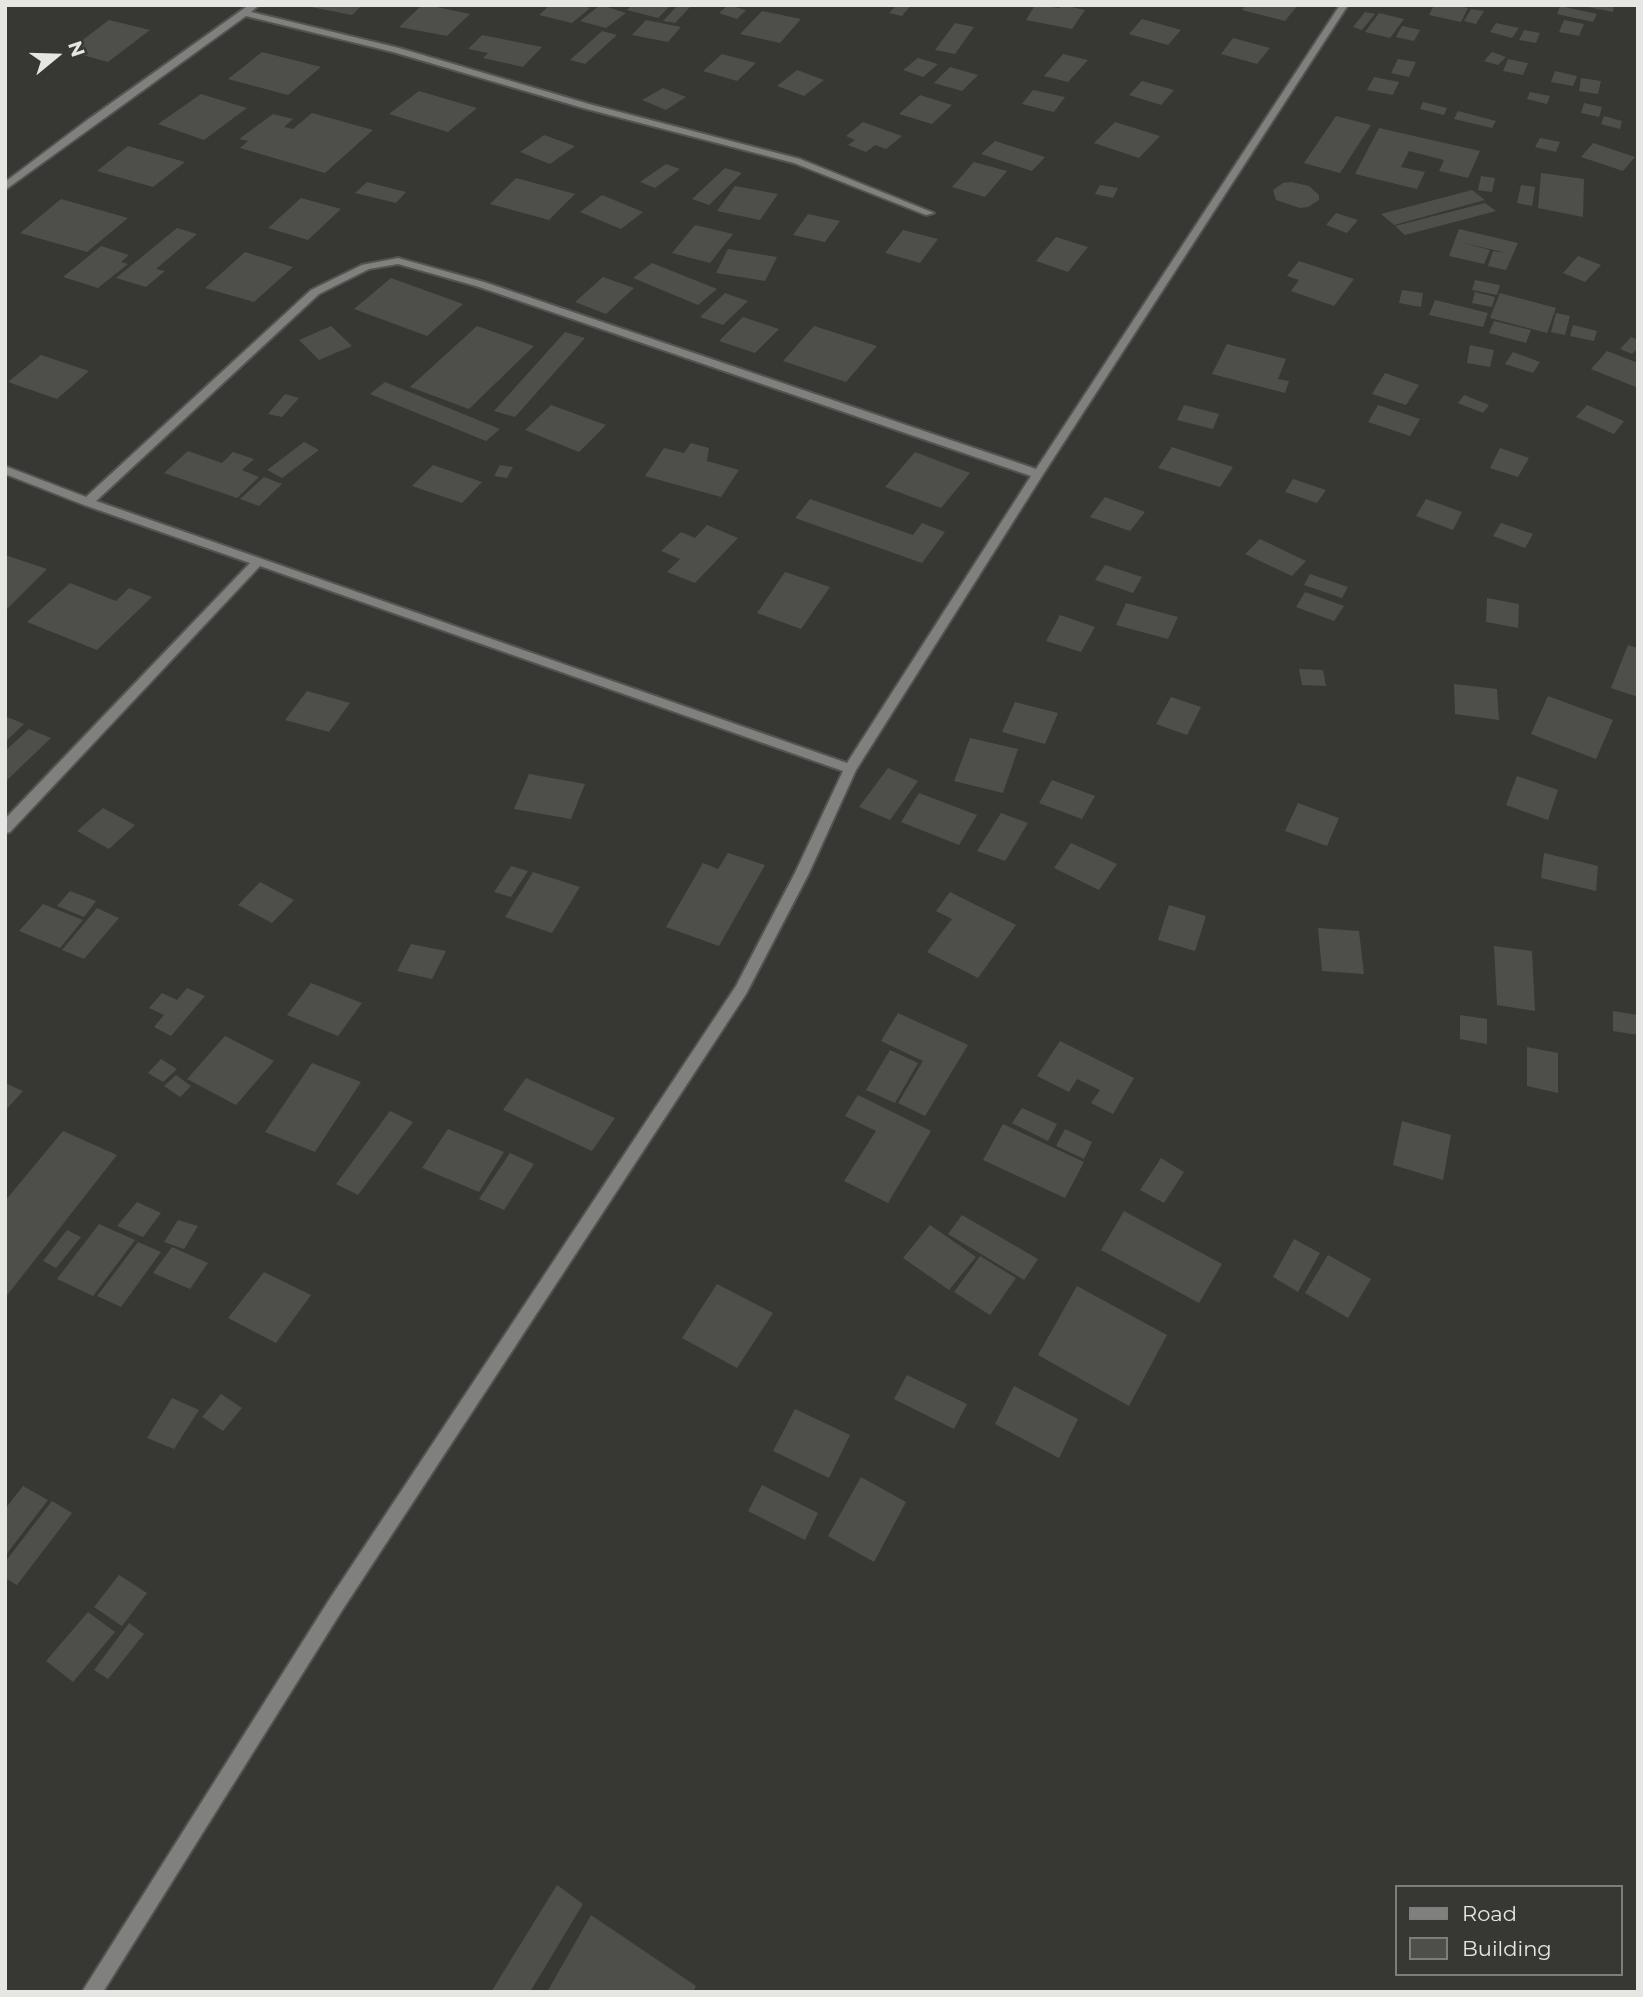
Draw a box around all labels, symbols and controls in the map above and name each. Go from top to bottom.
north arrow [21,21,91,91]
text: N [63,38,90,60]
legend [1394,1885,1622,1976]
text: Road [1462,1901,1517,1926]
text: Building [1462,1936,1552,1961]

